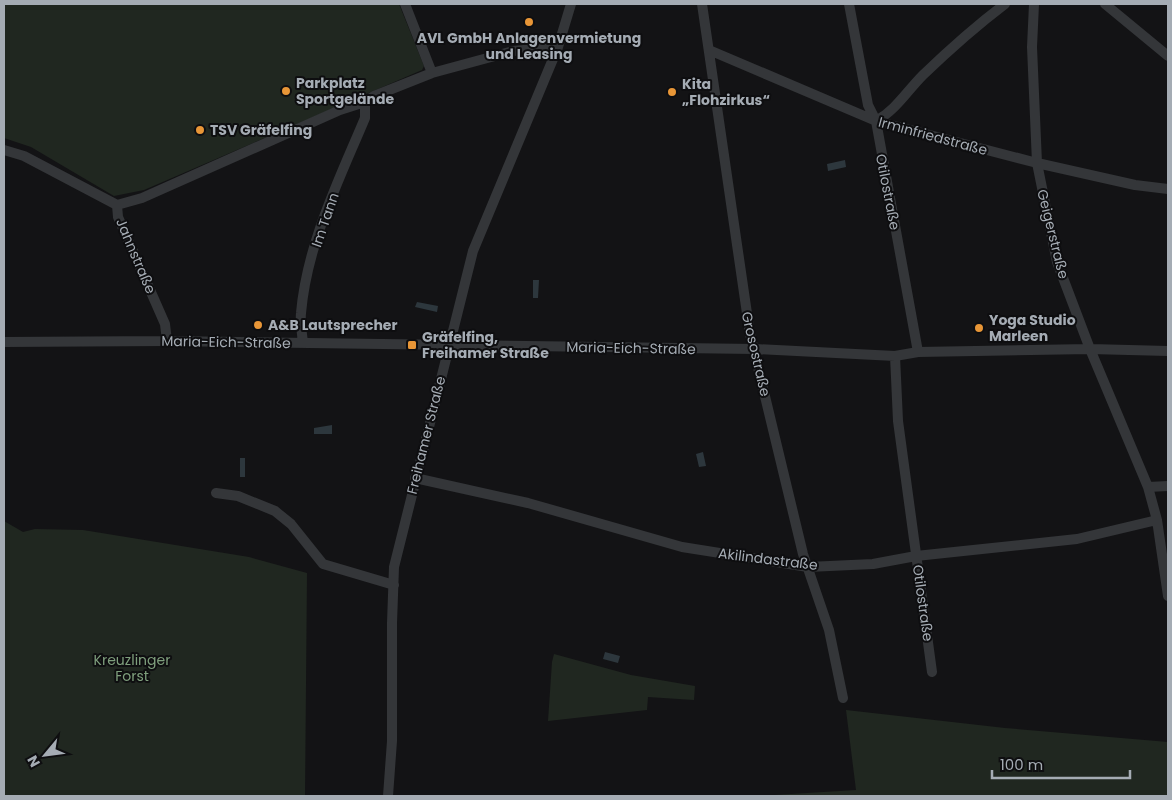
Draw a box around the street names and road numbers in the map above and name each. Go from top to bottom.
street label: Irminfriedstraße [876,112,990,160]
street label: Otilostraße [871,152,905,232]
street label: Geigerstraße [1032,187,1074,281]
street label: Im Tann [306,190,344,250]
street label: Jahnstraße [111,215,161,297]
street label: Grosostraße [737,310,776,399]
street label: Maria-Eich-Straße [161,331,291,353]
street label: Maria-Eich-Straße [566,337,696,359]
street label: Freihamer Straße [402,374,450,496]
street label: Akilindastraße [717,543,819,575]
street label: Otilostraße [908,563,938,643]

